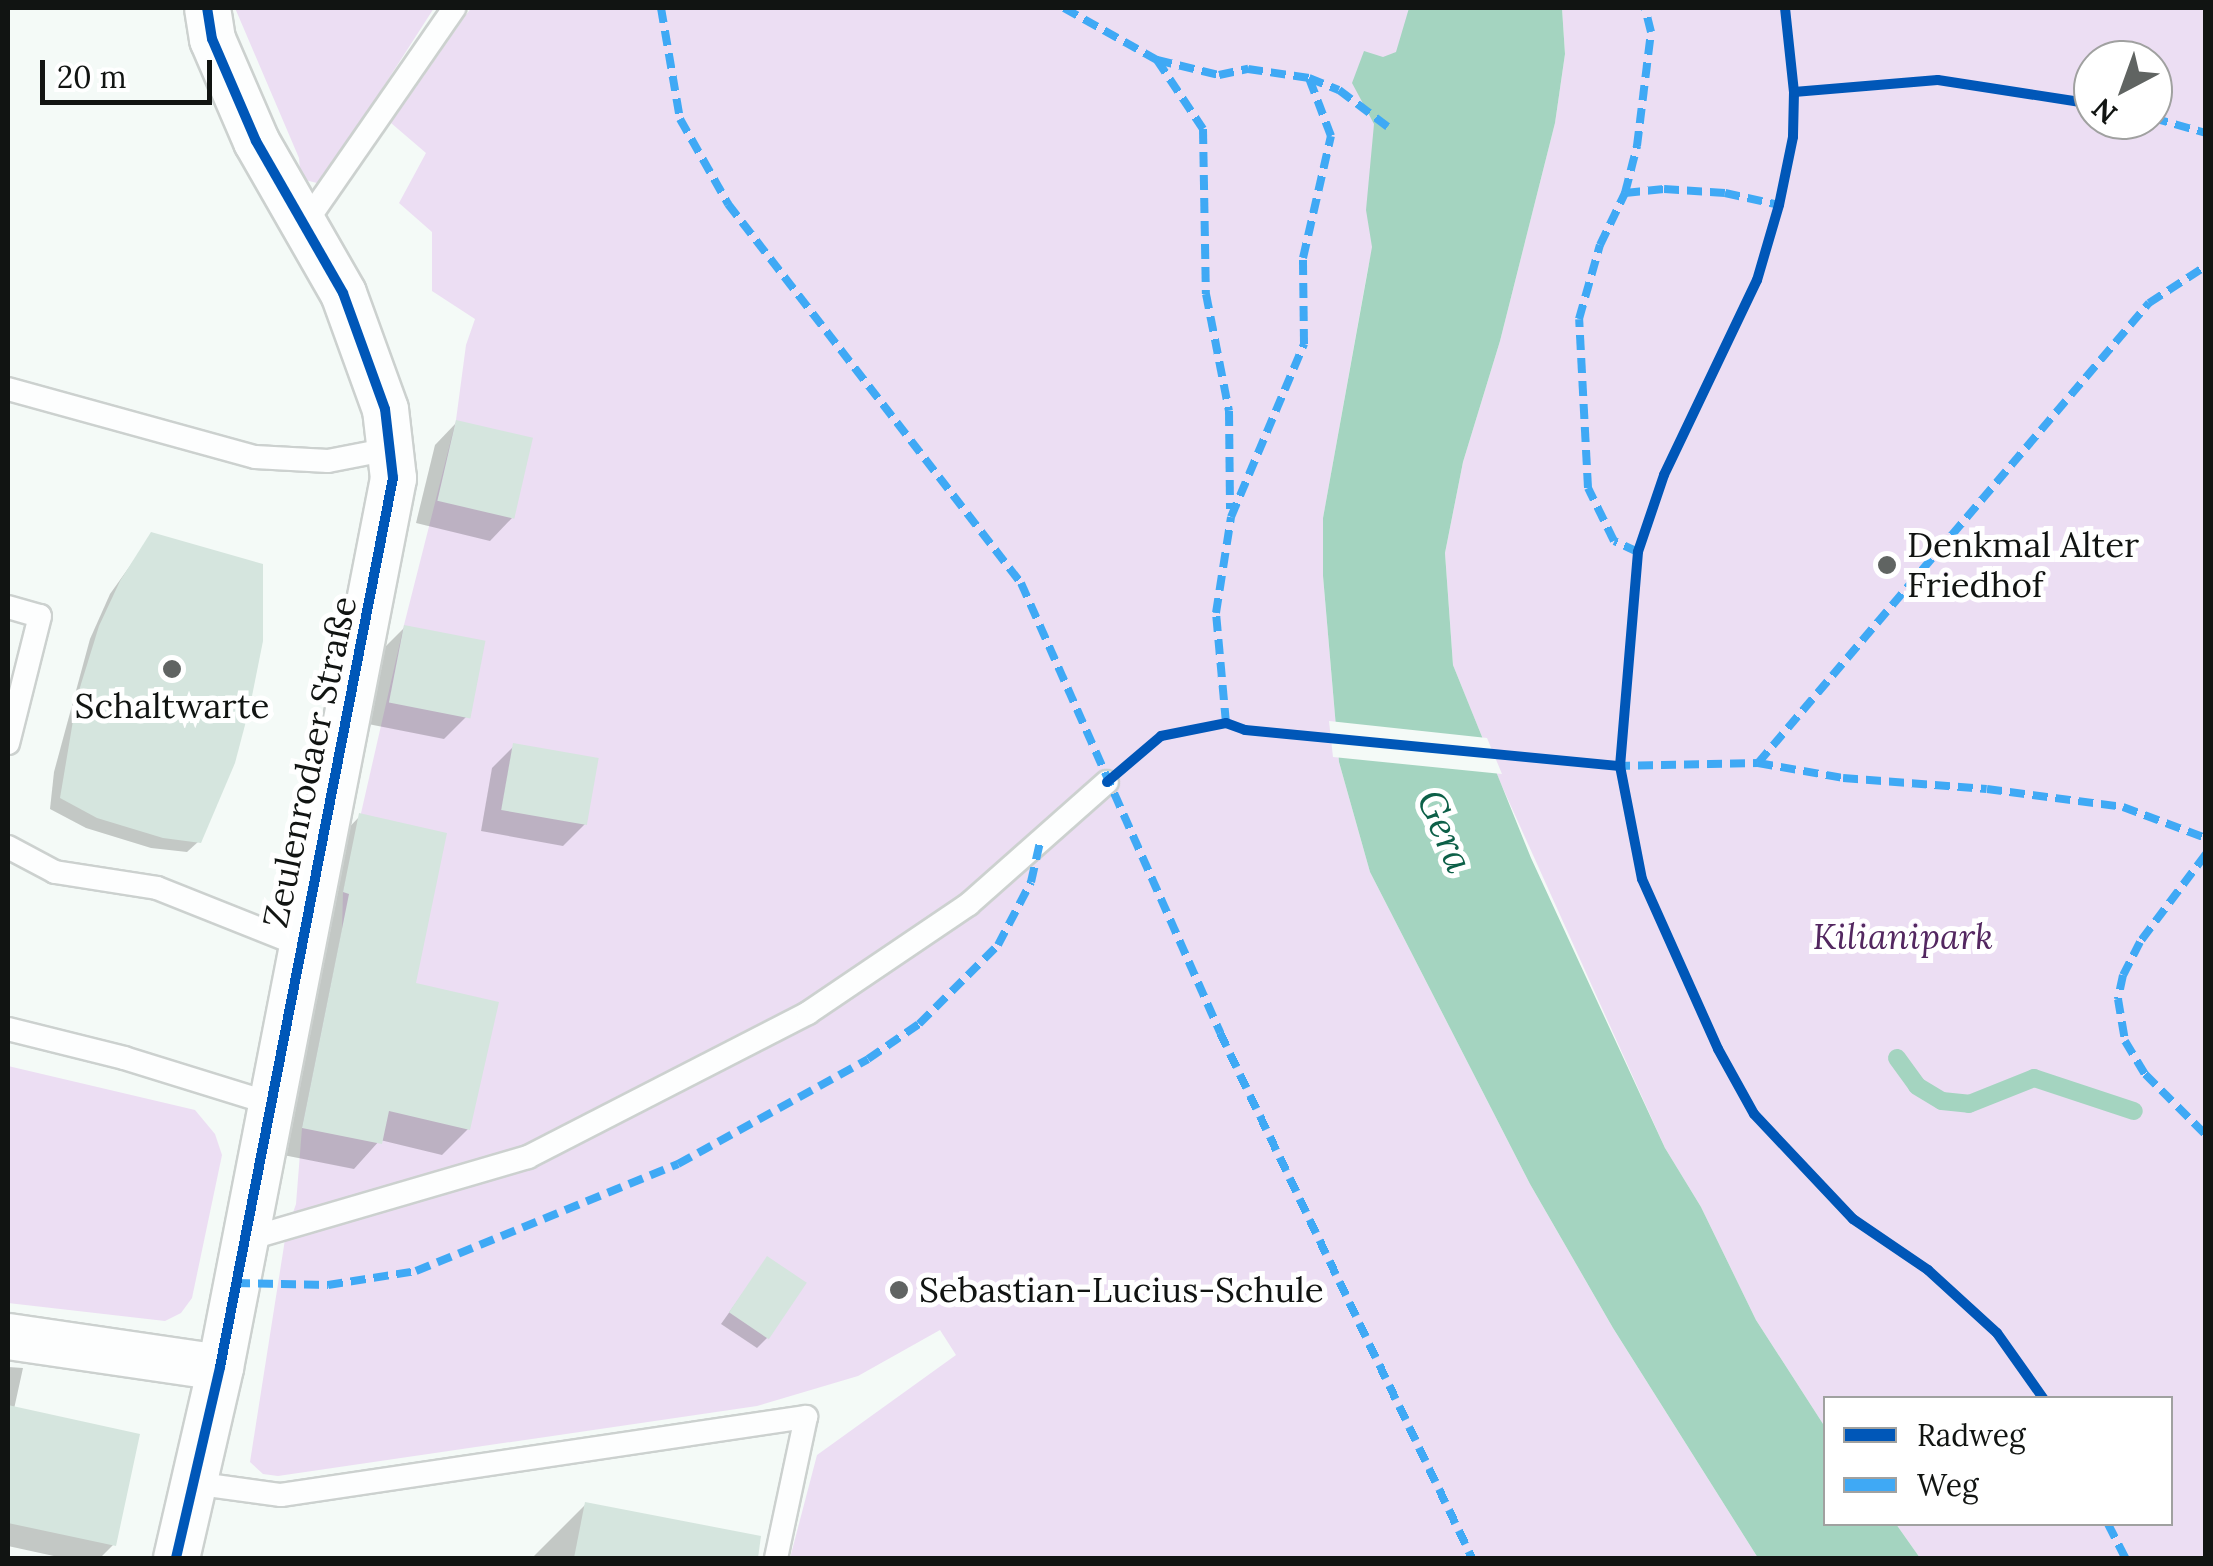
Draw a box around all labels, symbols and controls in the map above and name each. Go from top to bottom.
scale bar [45,40,218,102]
north arrow [2073,40,2173,140]
text: 20 m [57,58,126,96]
text: N [2085,90,2125,132]
place label: Denkmal Alter Friedhof [1907,524,2139,606]
marker: Denkmal Alter Friedhof [1876,554,1898,576]
street label: Zeulenrodaer Straße [254,592,366,932]
marker: Schaltwarte [161,658,183,680]
place label: Schaltwarte [75,685,269,727]
water label: Gera [1408,783,1482,879]
park label: Kilianipark [1813,916,1993,958]
place label: Sebastian-Lucius-Schule [919,1269,1324,1311]
marker: Sebastian-Lucius-Schule [888,1279,910,1301]
legend [1823,1396,2173,1526]
text: Radweg [1917,1416,2026,1454]
text: Weg [1917,1466,1979,1504]

